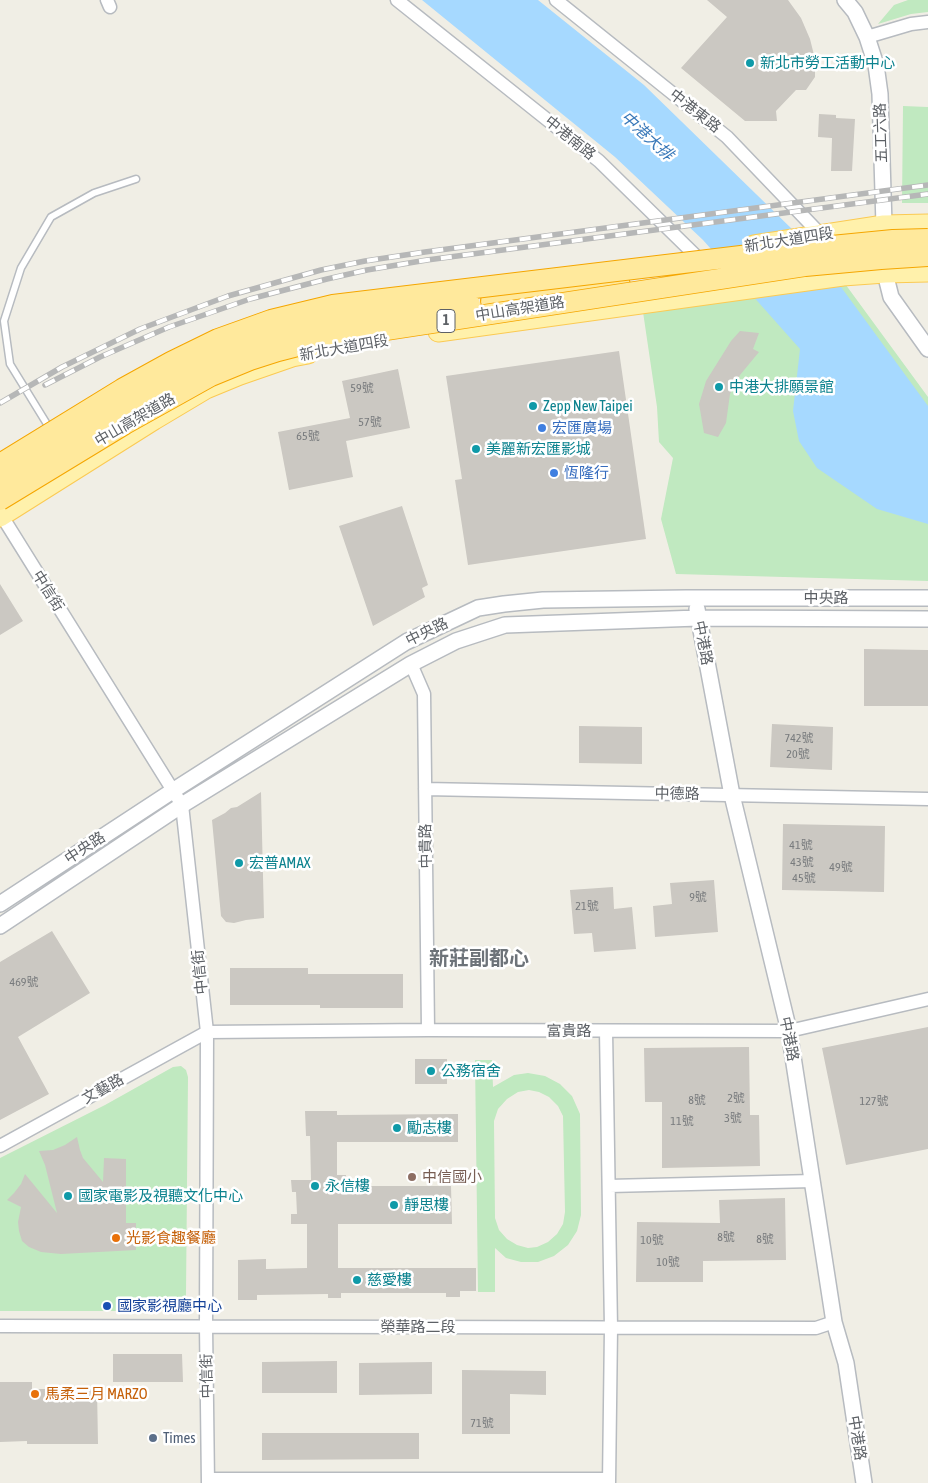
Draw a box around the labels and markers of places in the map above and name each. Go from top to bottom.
place label: 新北市勞工活動中心 [760,54,895,72]
marker: 新北市勞工活動中心 [744,57,756,69]
place label: 中港大排願景館 [729,378,834,396]
marker: 中港大排願景館 [713,381,725,393]
place label: Zepp New Taipei [543,397,633,415]
marker: Zepp New Taipei [527,400,539,412]
place label: 宏匯廣場 [552,419,612,437]
marker: 宏匯廣場 [536,422,548,434]
place label: 美麗新宏匯影城 [486,440,591,458]
marker: 美麗新宏匯影城 [470,443,482,455]
place label: 恆隆行 [564,464,609,482]
marker: 恆隆行 [548,467,560,479]
place label: 宏普AMAX [249,854,310,872]
marker: 宏普AMAX [233,857,245,869]
place label: 公務宿舍 [441,1062,501,1080]
marker: 公務宿舍 [425,1065,437,1077]
place label: 勵志樓 [407,1119,452,1137]
marker: 勵志樓 [391,1122,403,1134]
place label: 中信國小 [422,1168,482,1186]
marker: 中信國小 [406,1171,418,1183]
place label: 永信樓 [325,1177,370,1195]
marker: 永信樓 [309,1180,321,1192]
place label: 國家電影及視聽文化中心 [78,1187,243,1205]
marker: 國家電影及視聽文化中心 [62,1190,74,1202]
place label: 靜思樓 [404,1196,449,1214]
marker: 靜思樓 [388,1199,400,1211]
place label: 光影食趣餐廳 [126,1229,216,1247]
marker: 光影食趣餐廳 [110,1232,122,1244]
place label: 慈愛樓 [367,1271,412,1289]
marker: 慈愛樓 [351,1274,363,1286]
place label: 國家影視廳中心 [117,1297,222,1315]
marker: 國家影視廳中心 [101,1300,113,1312]
place label: 馬柔三月 MARZO [45,1385,147,1403]
marker: 馬柔三月 MARZO [29,1388,41,1400]
place label: Times [163,1429,196,1447]
marker: Times [147,1432,159,1444]

